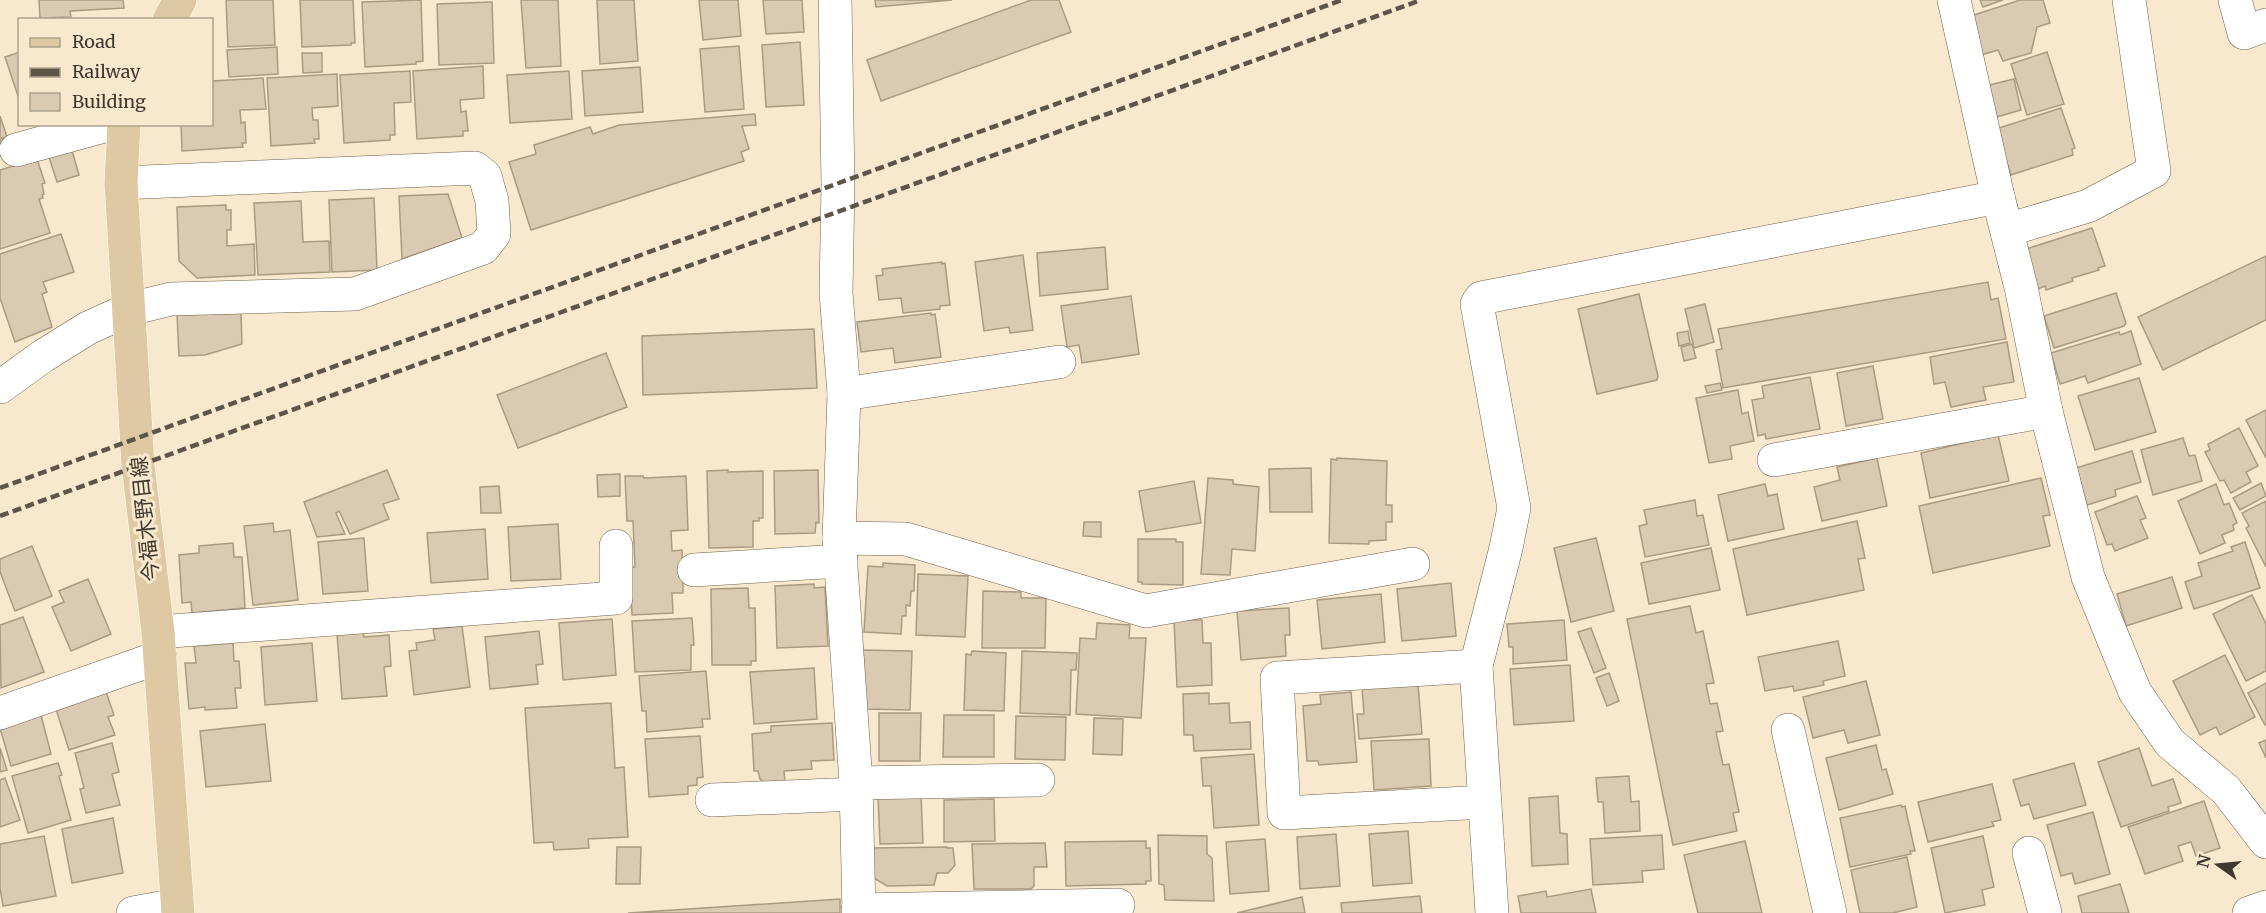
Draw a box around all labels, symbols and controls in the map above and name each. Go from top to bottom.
legend [18,18,213,126]
text: Road [72,30,116,53]
text: Railway [72,60,141,83]
text: Building [72,90,146,113]
street label: 今福木野目線 [125,455,165,583]
north arrow [2188,835,2248,895]
text: N [2192,852,2215,870]

